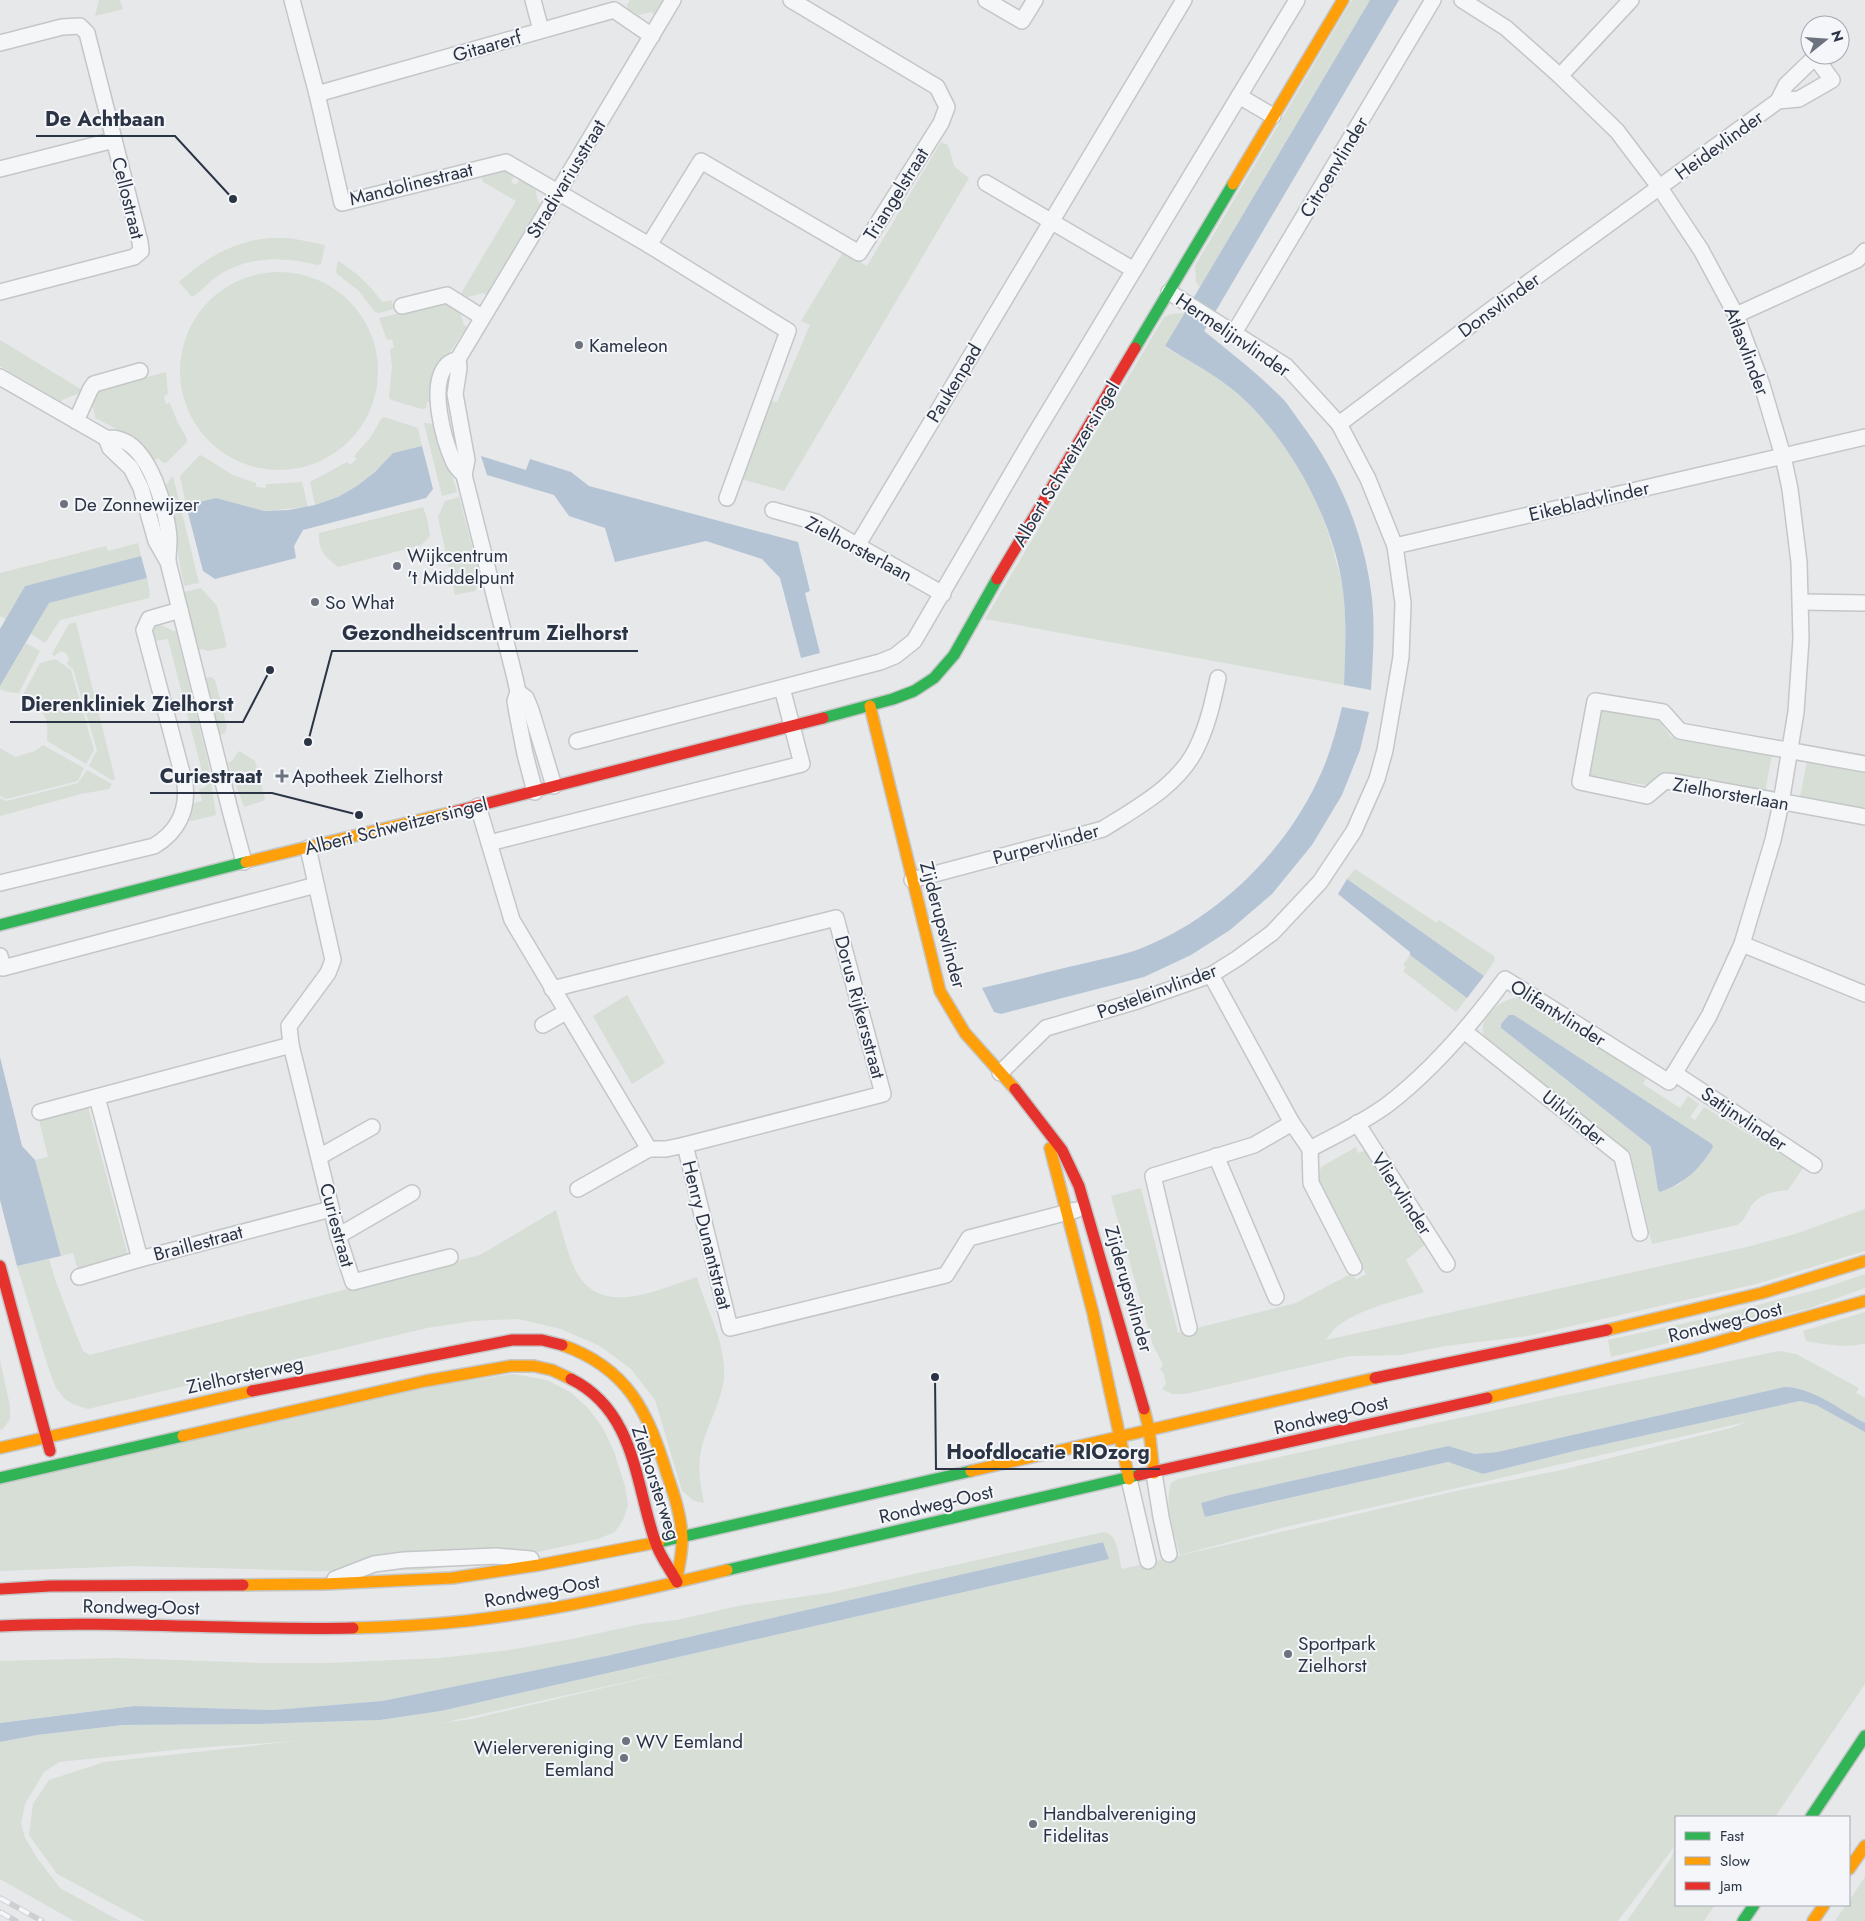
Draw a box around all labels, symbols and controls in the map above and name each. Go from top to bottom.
north arrow [1800,15,1850,65]
street label: Gitaarerf [449,23,525,69]
text: N [1826,28,1849,44]
callout: De Achtbaan [36,101,175,136]
street label: Heidevlinder [1669,103,1769,186]
text: De Achtbaan [45,105,165,134]
street label: Citroenvlinder [1293,111,1375,223]
street label: Stradivariusstraat [520,114,612,244]
street label: Triangelstraat [857,142,935,245]
street label: Cellostraat [105,154,151,242]
street label: Mandolinestraat [346,156,476,212]
street label: Donsvlinder [1452,266,1546,344]
street label: Hermelijnvlinder [1170,287,1296,384]
street label: Atlasvlinder [1718,303,1776,400]
place label: Kameleon [589,332,668,359]
marker: Kameleon [573,339,585,351]
street label: Paukenpad [920,339,988,427]
street label: Albert Schweitzersingel [1006,377,1126,551]
street label: Eikebladvlinder [1526,474,1653,528]
place label: De Zonnewijzer [74,491,200,518]
marker: De Zonnewijzer [58,498,70,510]
street label: Zielhorsterlaan [801,510,917,588]
place label: Wijkcentrum 't Middelpunt [407,542,515,591]
marker: Wijkcentrum 't Middelpunt [391,560,403,572]
place label: So What [325,589,394,616]
marker: So What [309,596,321,608]
callout: Gezondheidscentrum Zielhorst [332,616,638,651]
text: Gezondheidscentrum Zielhorst [342,619,629,648]
callout: Dierenkliniek Zielhorst [10,687,243,722]
text: Dierenkliniek Zielhorst [21,690,234,719]
callout: Curiestraat [150,758,272,793]
text: Curiestraat [160,762,263,791]
place label: Apotheek Zielhorst [292,763,443,790]
marker: Apotheek Zielhorst [276,770,288,782]
street label: Zielhorsterlaan [1671,771,1791,817]
street label: Albert Schweitzersingel [302,790,490,862]
street label: Purpervlinder [990,817,1103,871]
street label: Zijderupsvlinder [913,859,973,992]
street label: Dorus Rijkersstraat [828,932,892,1082]
street label: Posteleinvlinder [1093,957,1221,1025]
street label: Olifantvlinder [1505,973,1611,1053]
street label: Satijnvlinder [1696,1080,1793,1158]
street label: Uilvlinder [1536,1084,1612,1153]
street label: Vliervlinder [1365,1147,1439,1241]
street label: Henry Dunantstraat [675,1158,739,1313]
street label: Curiestraat [313,1180,361,1270]
street label: Braillestraat [150,1218,246,1268]
street label: Zijderupsvlinder [1098,1223,1160,1356]
street label: Rondweg-Oost [1665,1295,1785,1349]
street label: Zielhorsterweg [184,1349,306,1401]
street label: Rondweg-Oost [1271,1389,1391,1441]
street label: Zielhorsterweg [625,1422,687,1544]
callout: Hoofdlocatie RIOzorg [936,1434,1160,1469]
text: Hoofdlocatie RIOzorg [946,1438,1150,1467]
street label: Rondweg-Oost [876,1478,996,1530]
street label: Rondweg-Oost [482,1568,602,1614]
street label: Rondweg-Oost [82,1592,200,1622]
place label: Sportpark Zielhorst [1298,1630,1376,1679]
marker: Sportpark Zielhorst [1282,1648,1294,1660]
place label: WV Eemland [636,1728,743,1755]
place label: Wielervereniging Eemland [474,1734,614,1783]
marker: WV Eemland [620,1735,632,1747]
marker: Wielervereniging Eemland [618,1752,630,1764]
place label: Handbalvereniging Fidelitas [1043,1800,1196,1849]
legend [1675,1816,1850,1906]
marker: Handbalvereniging Fidelitas [1027,1818,1039,1830]
text: Fast [1720,1825,1744,1847]
text: Slow [1720,1850,1751,1872]
text: Jam [1718,1875,1743,1897]

